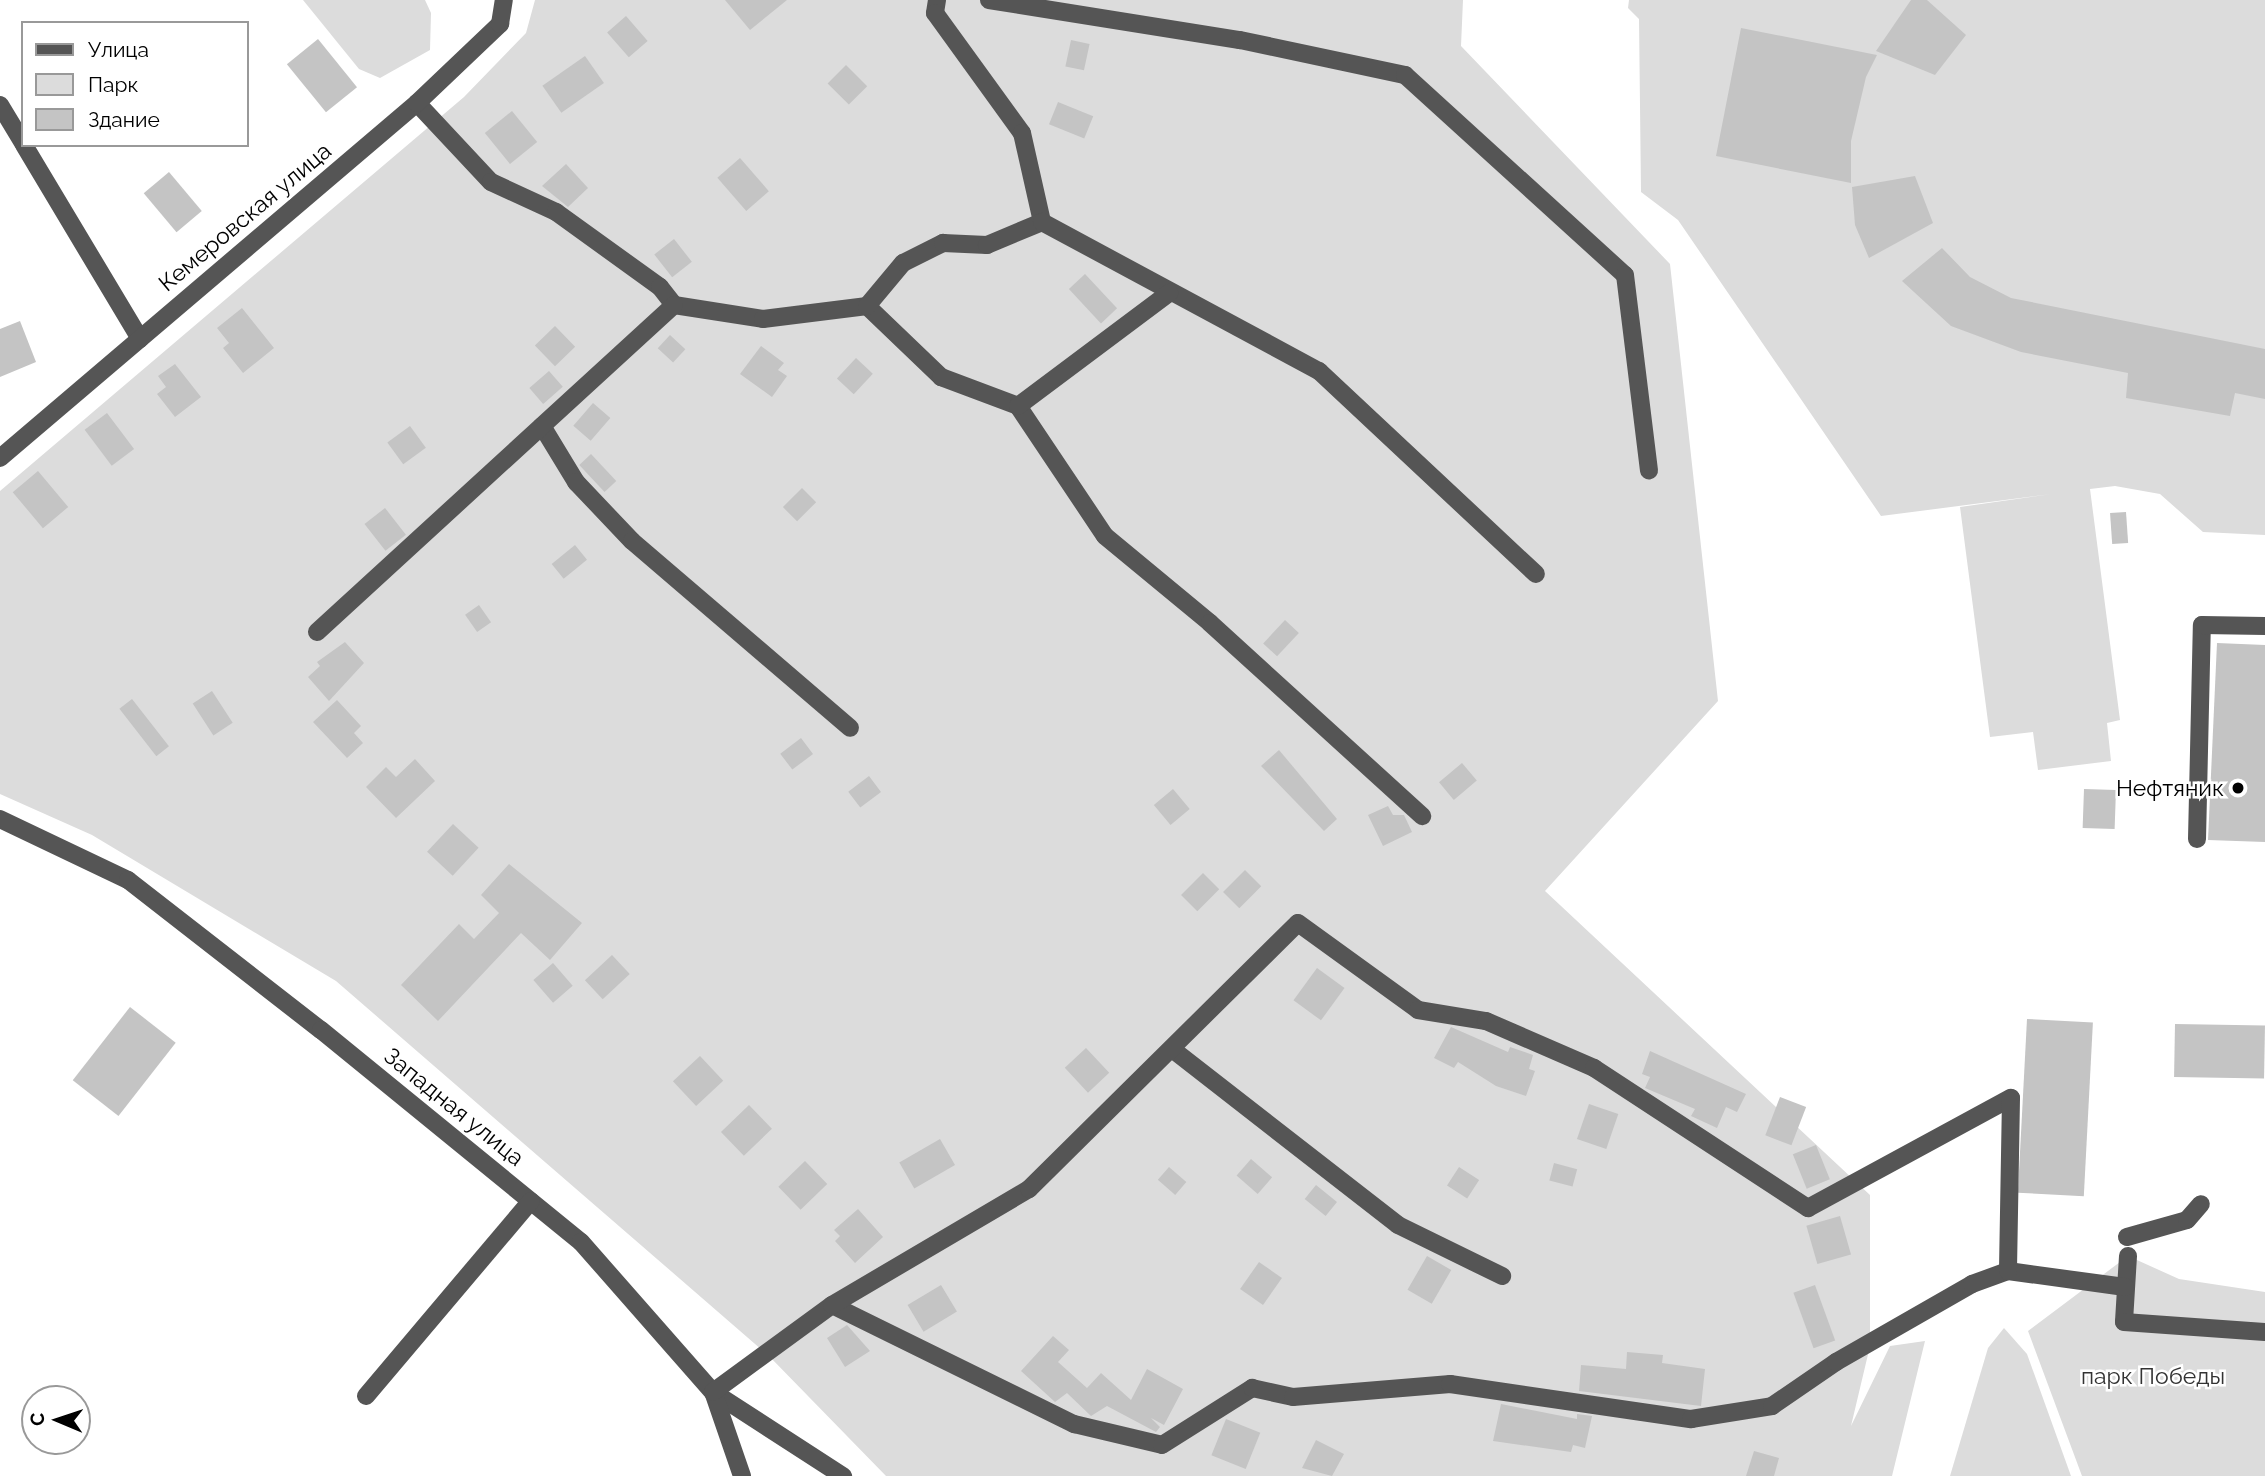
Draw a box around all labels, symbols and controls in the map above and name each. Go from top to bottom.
legend [21,21,248,147]
text: Улица [88,37,149,62]
text: Парк [88,72,138,97]
text: Здание [88,107,160,132]
street label: Кемеровская улица [153,137,337,297]
place label: Нефтяник [2116,774,2224,802]
marker: Нефтяник [2230,780,2246,796]
street label: Западная улица [378,1042,530,1172]
park label: парк Победы [2081,1362,2225,1390]
north arrow [21,1385,91,1455]
text: С [26,1412,48,1426]

